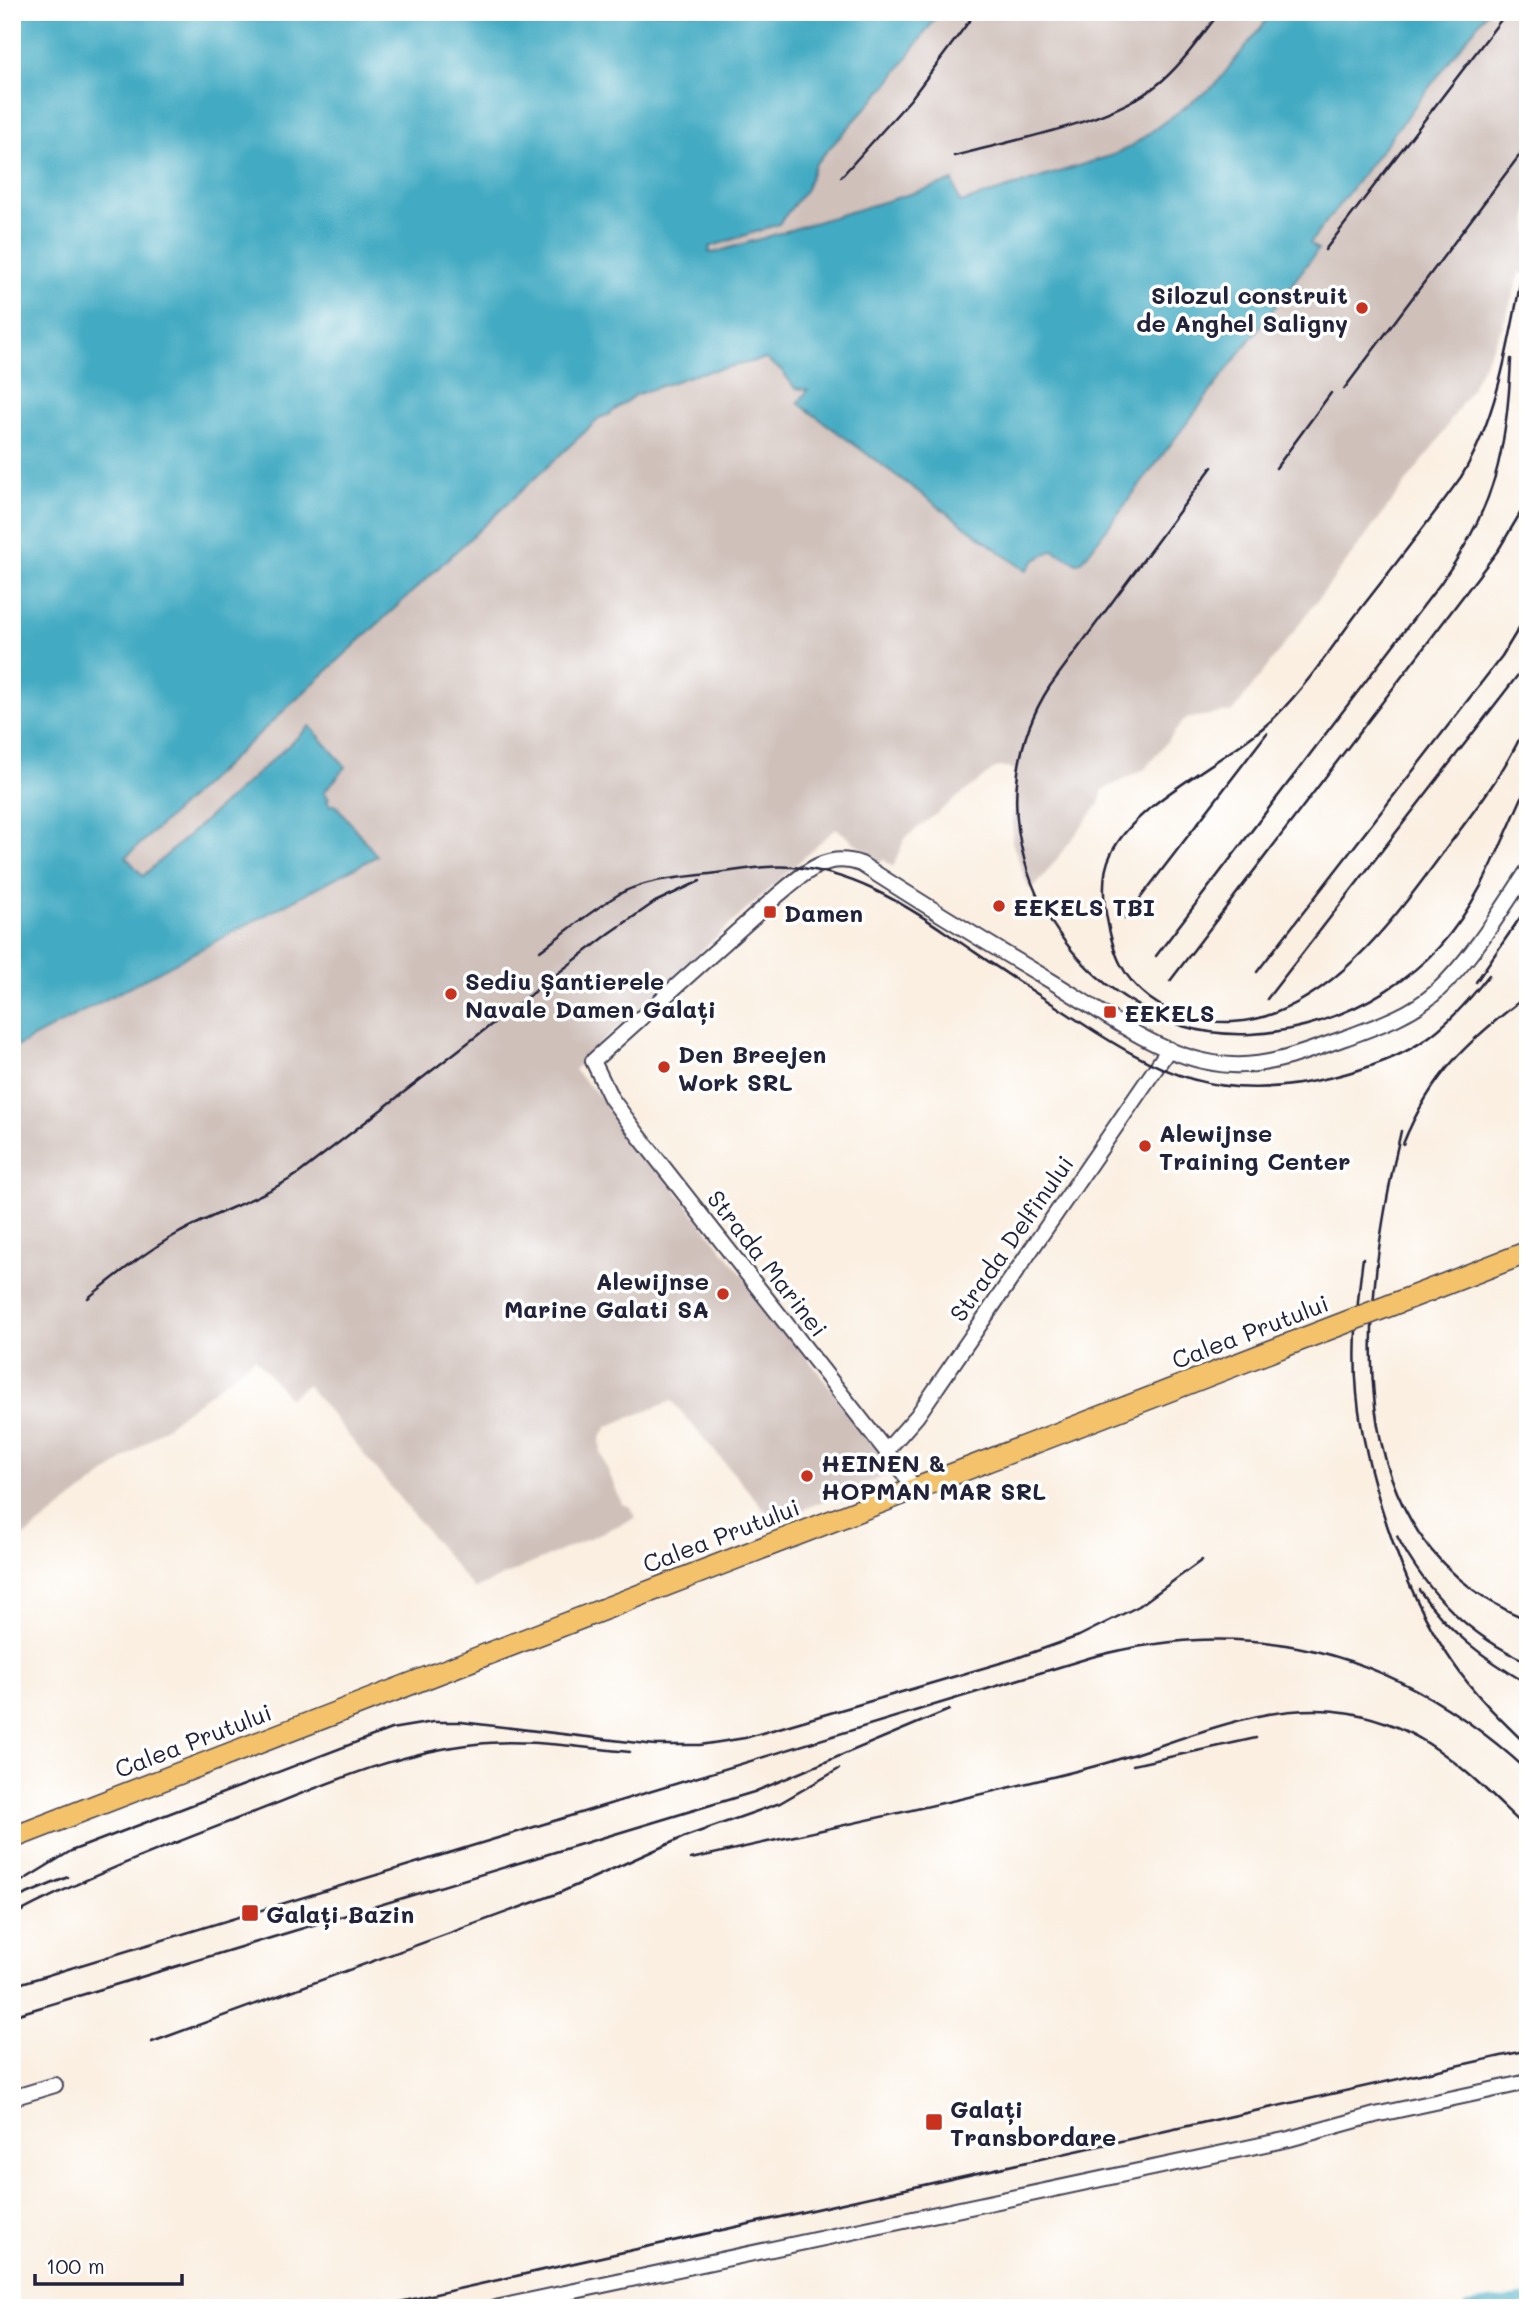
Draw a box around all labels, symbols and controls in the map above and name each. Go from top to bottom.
place label: Silozul construit de Anghel Saligny [1136,279,1348,338]
marker: Silozul construit de Anghel Saligny [1354,300,1370,316]
place label: EEKELS TBI [1013,891,1155,922]
place label: Damen [784,897,863,928]
marker: EEKELS TBI [991,898,1007,914]
marker: Damen [762,904,778,920]
place label: Sediu Șantierele Navale Damen Galați [465,965,716,1025]
marker: Sediu Șantierele Navale Damen Galați [443,986,459,1002]
place label: EEKELS [1124,997,1215,1028]
marker: EEKELS [1102,1004,1118,1020]
place label: Den Breejen Work SRL [678,1038,826,1097]
marker: Den Breejen Work SRL [656,1059,672,1075]
place label: Alewijnse Training Center [1159,1117,1351,1176]
marker: Alewijnse Training Center [1137,1138,1153,1154]
street label: Strada Delfinului [942,1149,1080,1327]
street label: Strada Marinei [701,1183,835,1343]
place label: Alewijnse Marine Galati SA [504,1265,709,1324]
marker: Alewijnse Marine Galati SA [715,1286,731,1302]
street label: Calea Prutului [1167,1287,1333,1375]
place label: HEINEN & HOPMAN MAR SRL [821,1447,1046,1506]
marker: HEINEN & HOPMAN MAR SRL [799,1468,815,1484]
street label: Calea Prutului [638,1491,804,1579]
street label: Calea Prutului [110,1696,276,1784]
place label: Galați Bazin [266,1898,414,1930]
marker: Galați Bazin [240,1903,260,1923]
place label: Galați Transbordare [950,2093,1116,2152]
marker: Galați Transbordare [924,2112,944,2132]
scale bar [35,2243,182,2287]
text: 100 m [46,2252,105,2279]

